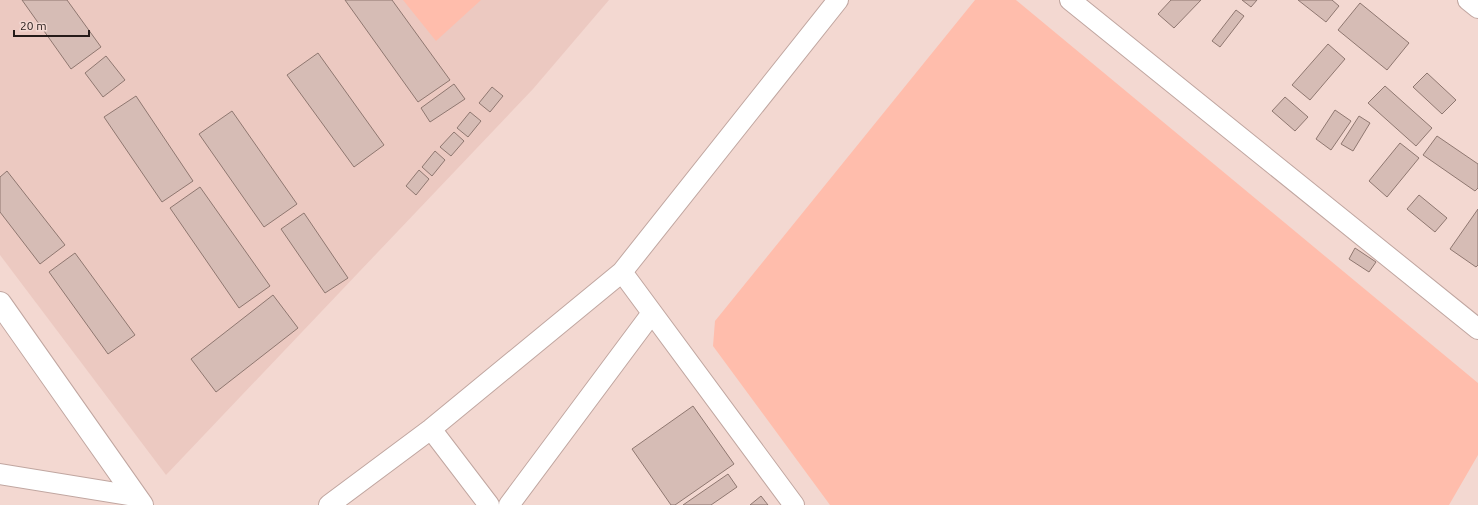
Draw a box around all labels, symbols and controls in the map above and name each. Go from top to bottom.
scale bar [14,12,89,38]
text: 20 m [20,19,47,32]

